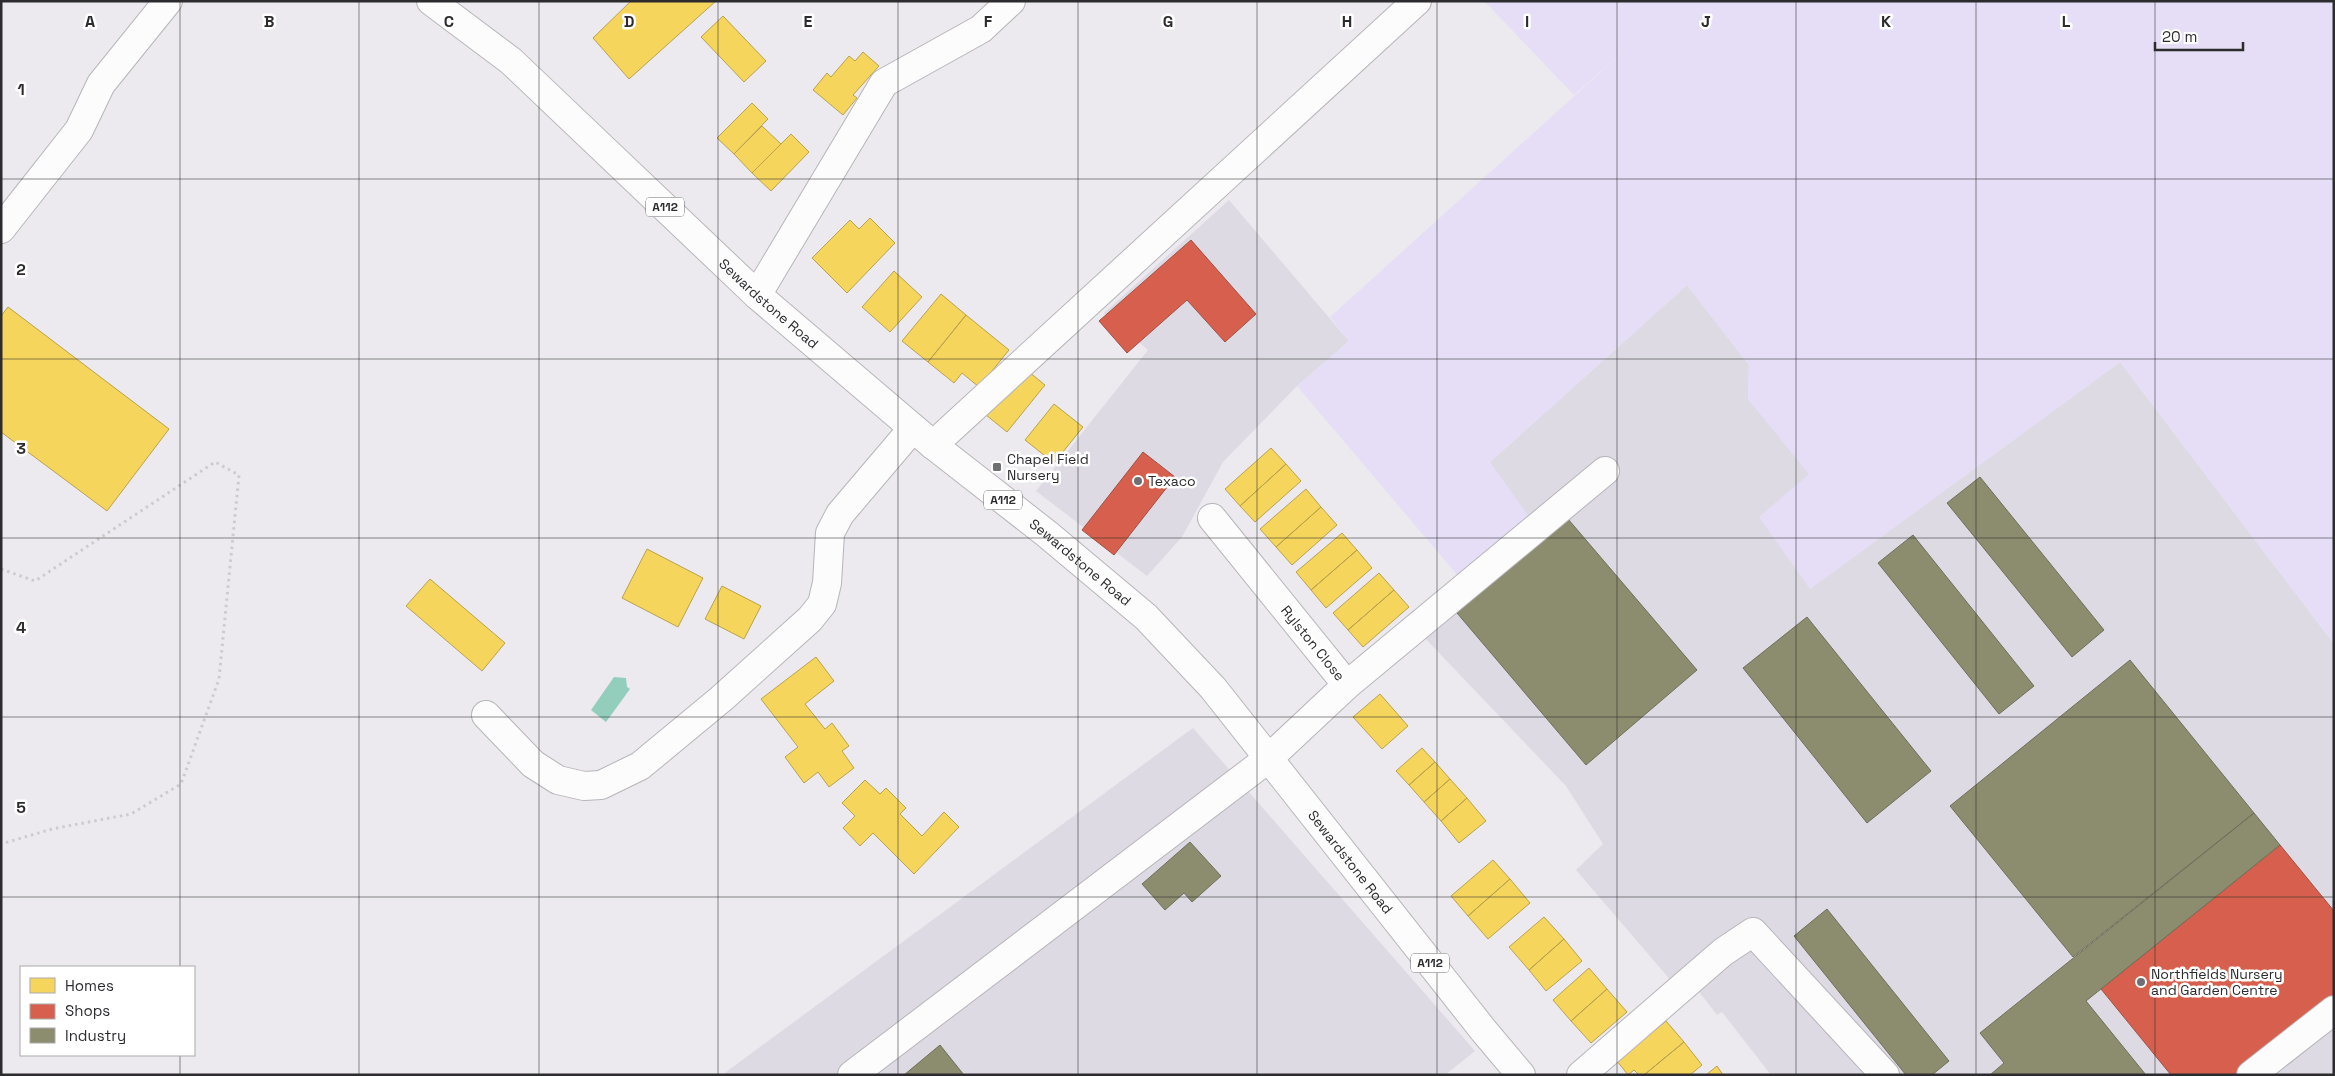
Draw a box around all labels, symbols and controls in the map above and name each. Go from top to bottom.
text: A [85,11,95,32]
text: B [264,11,274,32]
text: C [444,11,454,32]
text: D [624,11,634,32]
text: E [804,11,813,32]
text: F [984,11,993,32]
text: G [1163,11,1173,32]
text: H [1342,11,1352,32]
text: I [1525,11,1529,32]
text: J [1701,11,1711,32]
text: K [1881,11,1891,32]
text: L [2062,11,2071,32]
scale bar [2155,20,2242,52]
text: 20 m [2162,27,2197,46]
text: 1 [17,79,25,100]
road number: A112 [646,198,684,216]
street label: Sewardstone Road [715,255,822,352]
text: 2 [16,259,26,280]
text: 3 [16,438,26,459]
place label: Chapel Field Nursery [1007,450,1089,484]
marker: Chapel Field Nursery [991,461,1003,473]
place label: Texaco [1148,472,1196,490]
marker: Texaco [1132,475,1144,487]
road number: A112 [984,490,1022,510]
street label: Sewardstone Road [1026,515,1135,610]
street label: Rylston Close [1277,602,1349,684]
text: 4 [16,617,26,638]
text: 5 [16,797,26,818]
street label: Sewardstone Road [1304,807,1397,917]
road number: A112 [1411,954,1449,972]
place label: Northfields Nursery and Garden Centre [2151,965,2283,999]
legend [20,966,195,1056]
text: Homes [65,976,114,995]
marker: Northfields Nursery and Garden Centre [2135,976,2147,988]
text: Shops [65,1001,110,1020]
text: Industry [65,1026,126,1045]

